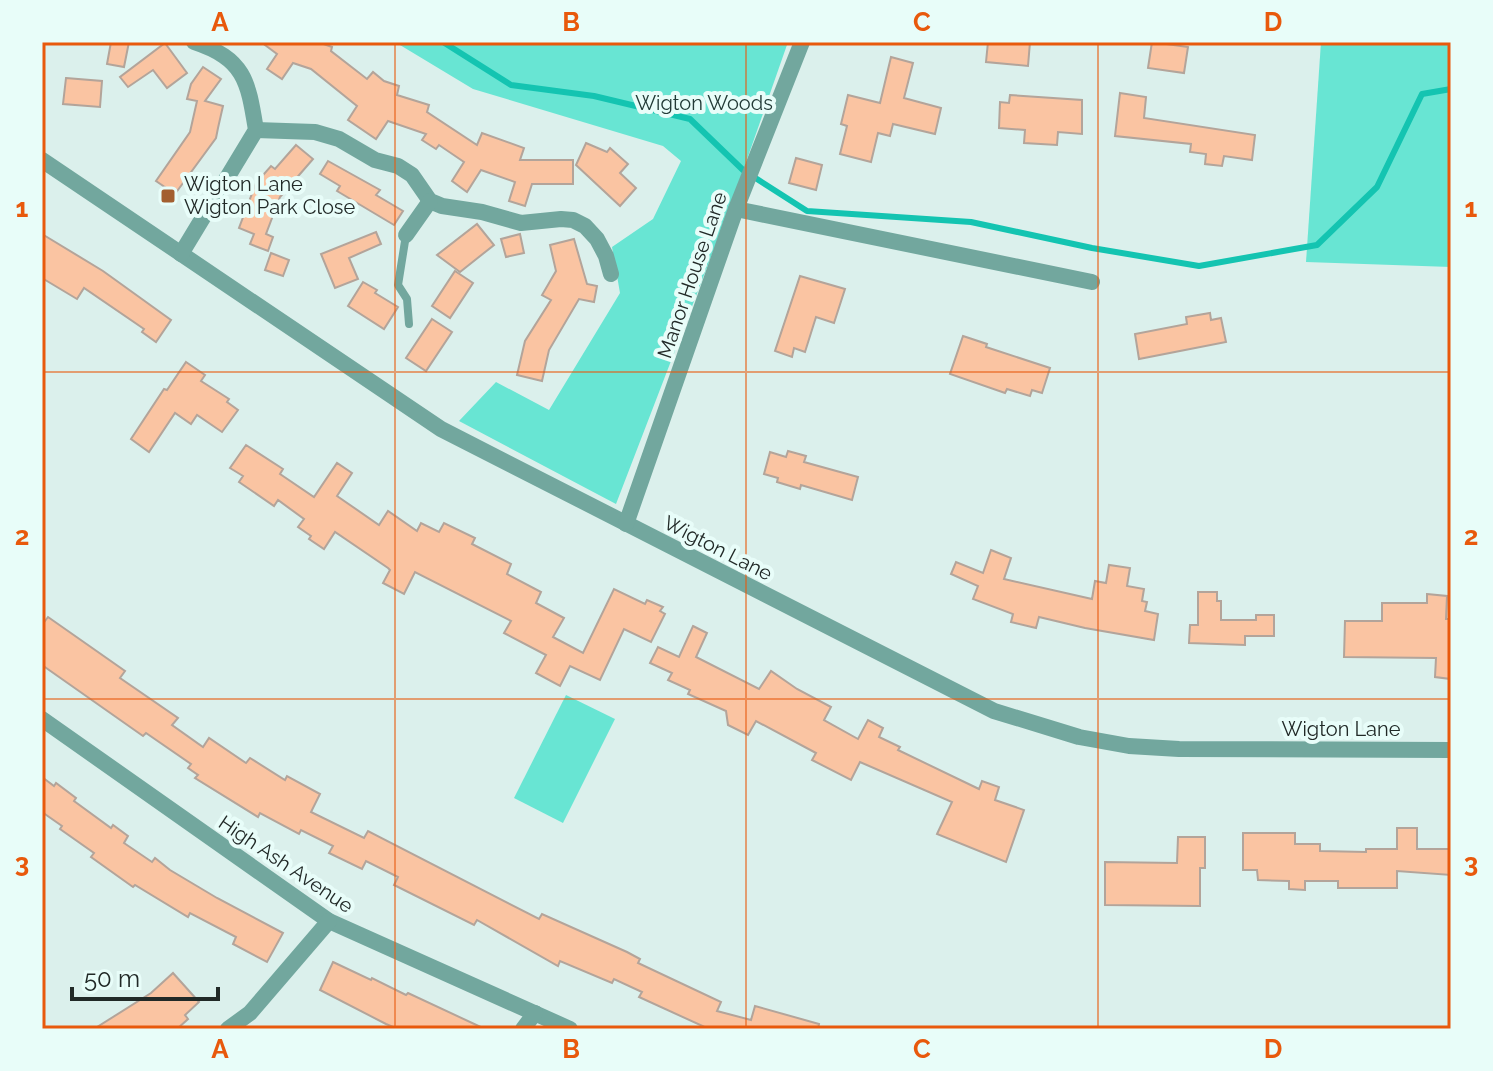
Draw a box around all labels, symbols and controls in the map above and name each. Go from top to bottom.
text: A [211,7,229,37]
text: B [562,7,580,37]
text: C [913,7,931,37]
text: D [1264,7,1282,37]
park label: Wigton Woods [635,91,773,115]
place label: Wigton Lane Wigton Park Close [184,172,355,219]
marker: Wigton Lane Wigton Park Close [159,187,177,205]
street label: Manor House Lane [652,188,732,361]
text: 1 [16,193,29,223]
text: 1 [1465,193,1478,223]
street label: Wigton Lane [660,510,777,586]
text: 2 [15,521,29,551]
text: 2 [1464,521,1478,551]
street label: Wigton Lane [1282,717,1401,741]
street label: High Ash Avenue [214,810,358,918]
text: 3 [15,848,29,878]
text: 3 [1464,848,1478,878]
scale bar [72,951,218,1001]
text: 50 m [84,964,140,993]
text: A [211,1034,229,1064]
text: B [562,1034,580,1064]
text: C [913,1034,931,1064]
text: D [1264,1034,1282,1064]

